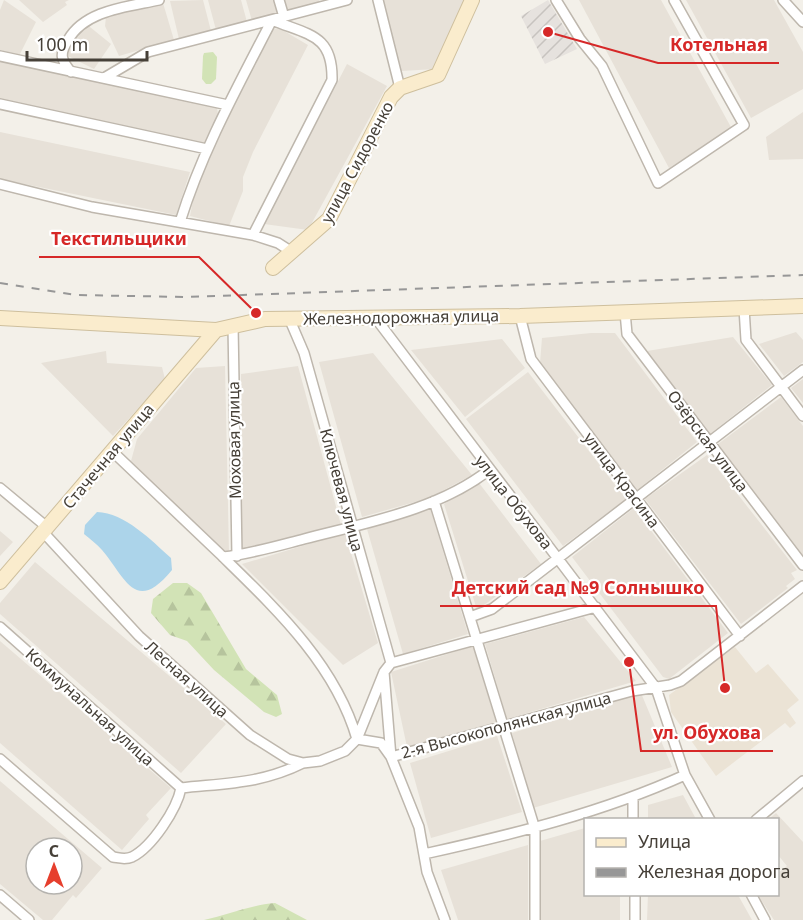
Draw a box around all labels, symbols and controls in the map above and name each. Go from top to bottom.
scale bar [27,24,147,62]
callout: Котельная [658,27,779,63]
text: 100 m [36,32,88,56]
text: Котельная [670,32,768,56]
street label: улица Сидоренко [316,97,398,227]
callout: Текстильщики [39,221,199,257]
text: Текстильщики [51,226,187,250]
street label: Железнодорожная улица [303,304,499,330]
street label: Моховая улица [222,381,246,499]
street label: Озёрская улица [662,386,754,496]
street label: Стачечная улица [57,399,159,513]
street label: Ключевая улица [315,426,369,554]
street label: улица Красина [579,428,665,532]
street label: улица Обухова [470,450,558,554]
callout: Детский сад №9 Солнышко [440,570,716,606]
text: Детский сад №9 Солнышко [452,575,704,599]
street label: Лесная улица [140,636,234,722]
street label: Коммунальная улица [21,643,159,771]
street label: 2-я Высокополянская улица [399,686,613,764]
callout: ул. Обухова [641,715,773,751]
text: ул. Обухова [652,720,761,744]
legend [584,818,779,896]
text: Улица [638,829,691,853]
north arrow [24,836,84,896]
text: С [49,840,59,862]
text: Железная дорога [638,859,790,883]

